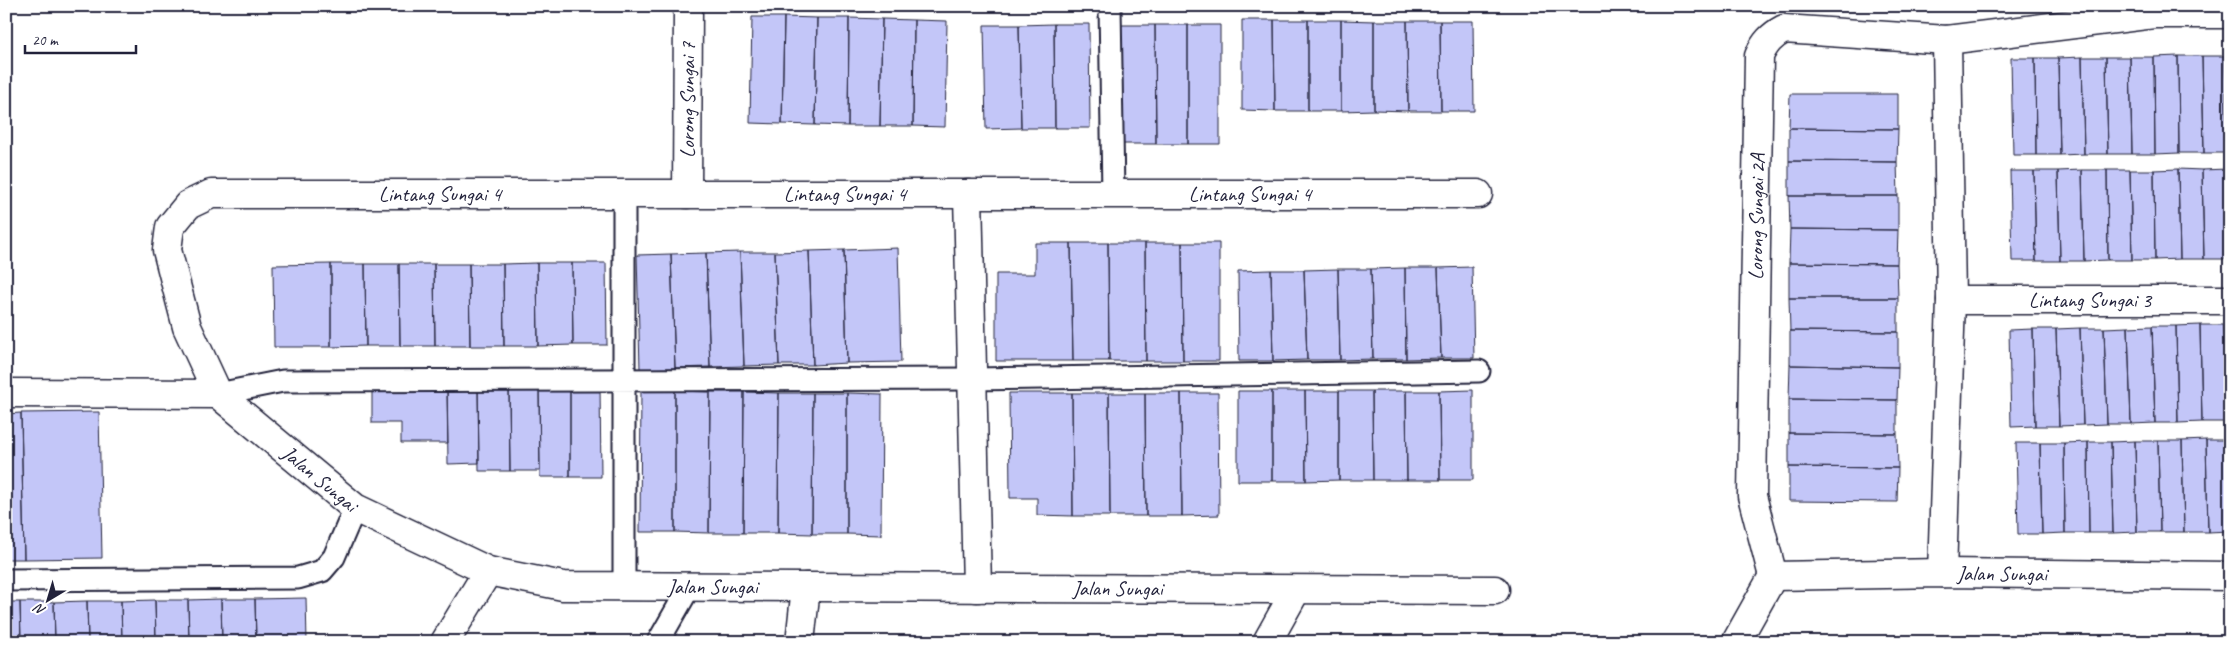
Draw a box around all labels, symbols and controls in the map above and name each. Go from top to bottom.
scale bar [25,22,136,54]
text: 20 m [32,31,59,50]
street label: Lorong Sungai 7 [674,40,701,158]
street label: Lorong Sungai 2A [1742,152,1770,280]
street label: Lintang Sungai 4 [379,181,504,207]
street label: Lintang Sungai 4 [784,181,909,207]
street label: Lintang Sungai 4 [1189,181,1314,207]
street label: Lintang Sungai 3 [2029,287,2153,313]
street label: Jalan Sungai [276,439,365,519]
street label: Jalan Sungai [1956,560,2050,587]
street label: Jalan Sungai [667,573,761,600]
street label: Jalan Sungai [1072,575,1166,602]
north arrow [22,576,72,626]
text: N [30,599,49,619]

